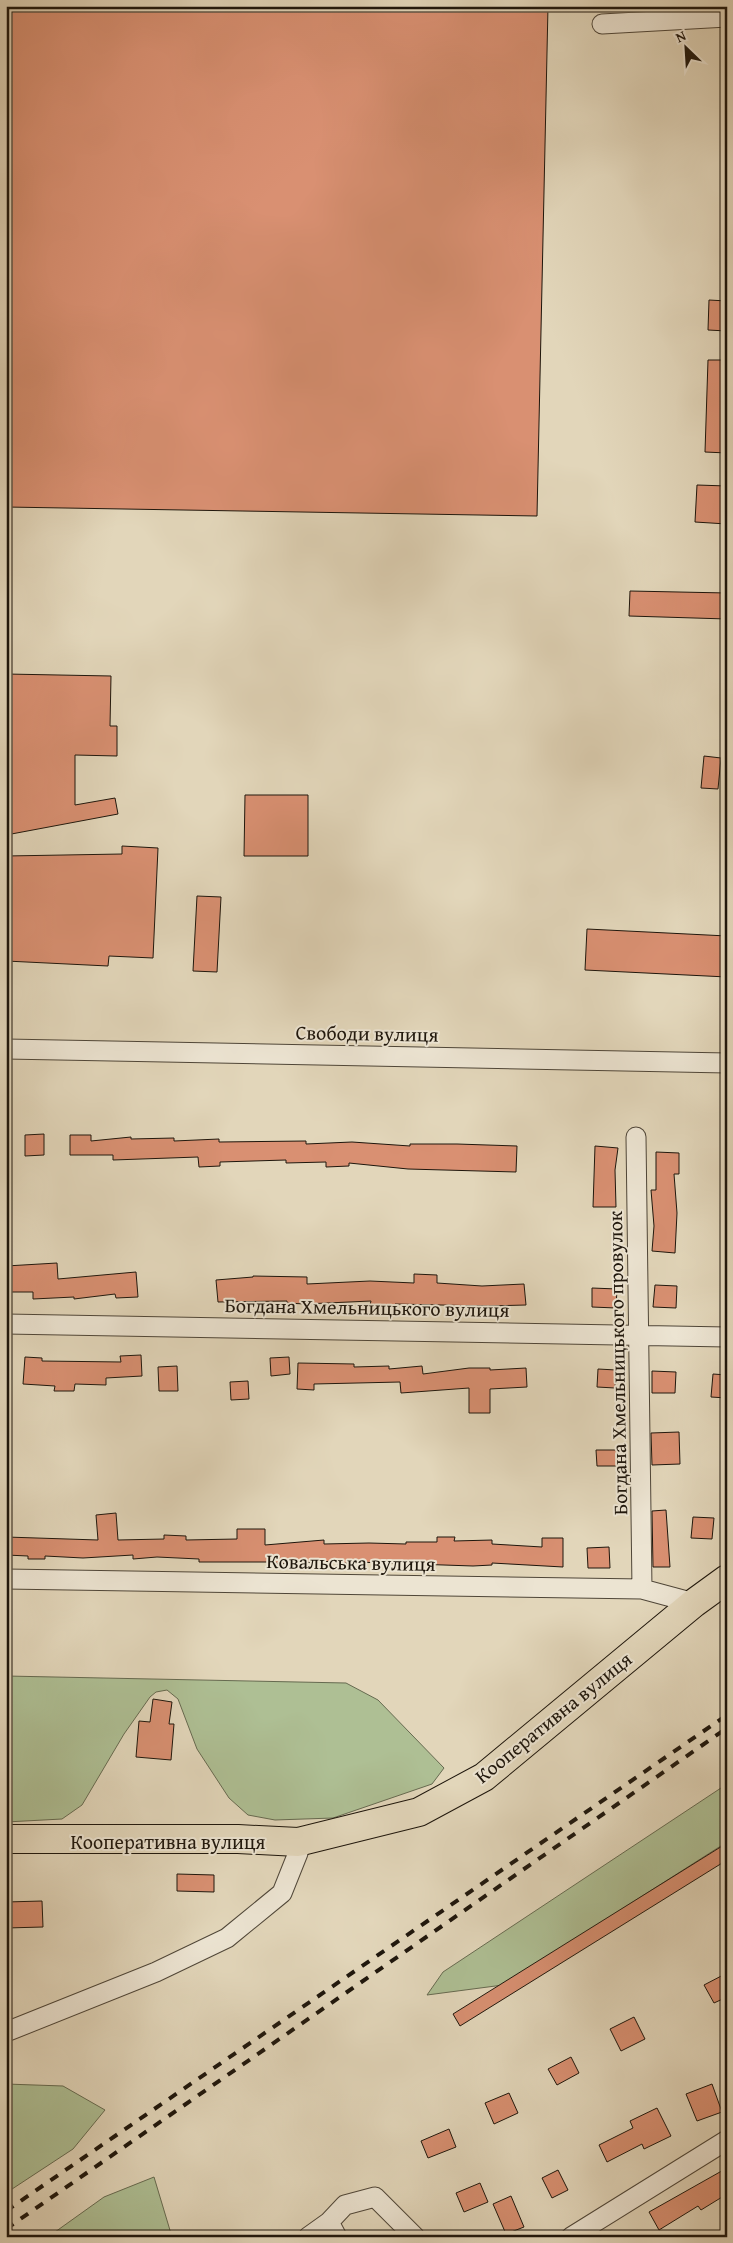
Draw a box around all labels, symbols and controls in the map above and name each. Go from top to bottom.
north arrow [660,22,710,72]
text: N [672,25,690,47]
street label: Свободи вулиця [295,1017,439,1049]
street label: Богдана Хмельницького провулок [600,1210,634,1515]
street label: Богдана Хмельницького вулиця [224,1290,510,1324]
street label: Ковальська вулиця [266,1546,436,1578]
street label: Кооперативна вулиця [468,1644,638,1790]
street label: Кооперативна вулиця [71,1827,265,1856]

